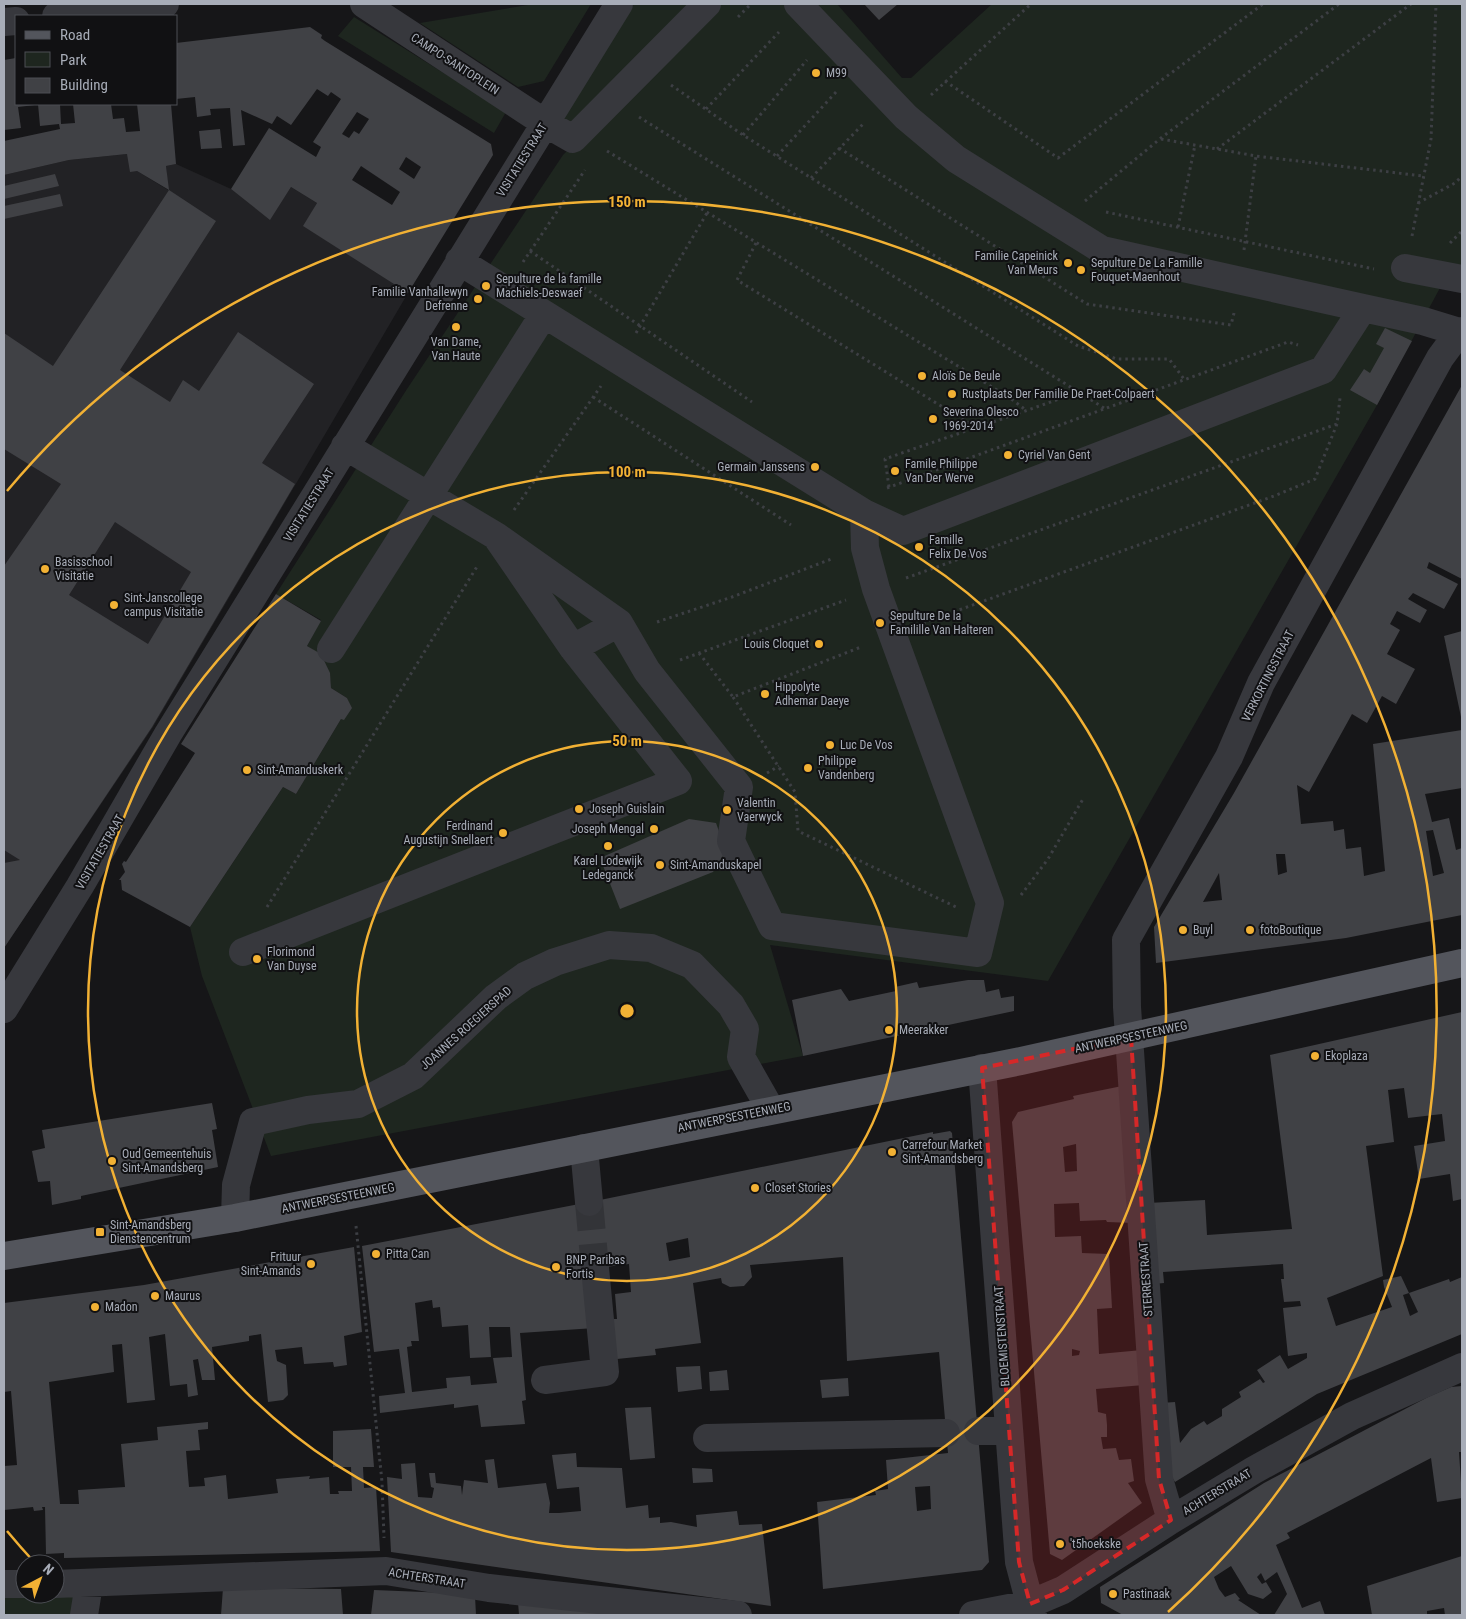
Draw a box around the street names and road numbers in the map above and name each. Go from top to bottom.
street label: CAMPO-SANTOPLEIN [408,30,502,98]
street label: VISITATIESTRAAT [494,121,550,199]
street label: VISITATIESTRAAT [281,466,337,544]
street label: VERKORTINGSTRAAT [1239,628,1297,724]
street label: VISITATIESTRAAT [73,812,127,892]
street label: JOANNES ROEGIERSPAD [418,983,514,1072]
street label: ANTWERPSESTEENWEG [1073,1018,1189,1056]
street label: ANTWERPSESTEENWEG [676,1099,792,1135]
street label: ANTWERPSESTEENWEG [280,1180,396,1216]
street label: STERRESTRAAT [1136,1241,1156,1317]
street label: BLOEMISTENSTRAAT [991,1285,1013,1387]
street label: ACHTERSTRAAT [1180,1466,1254,1518]
street label: ACHTERSTRAAT [388,1565,466,1591]

